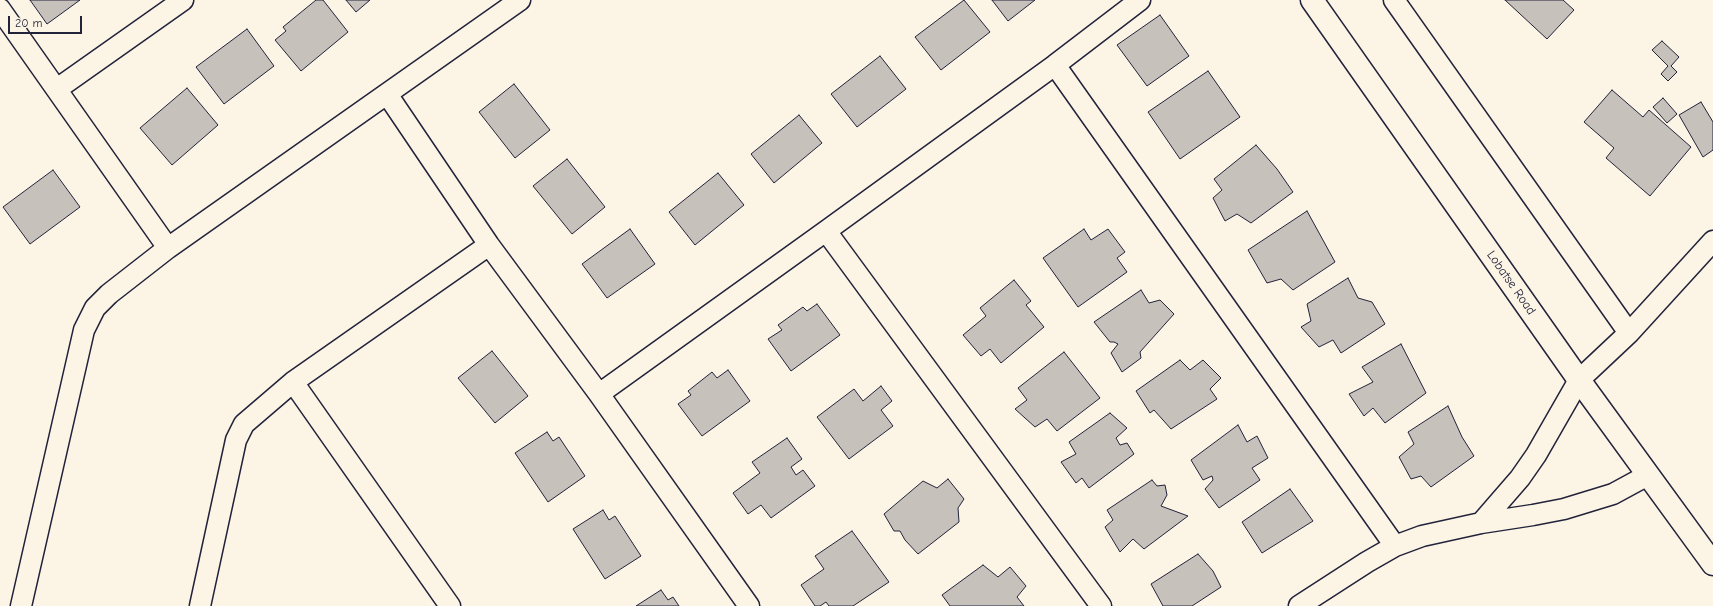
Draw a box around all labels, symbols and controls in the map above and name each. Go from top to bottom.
scale bar [10,8,84,34]
text: 20 m [15,16,43,30]
street label: Lobatse Road [1483,248,1539,318]

